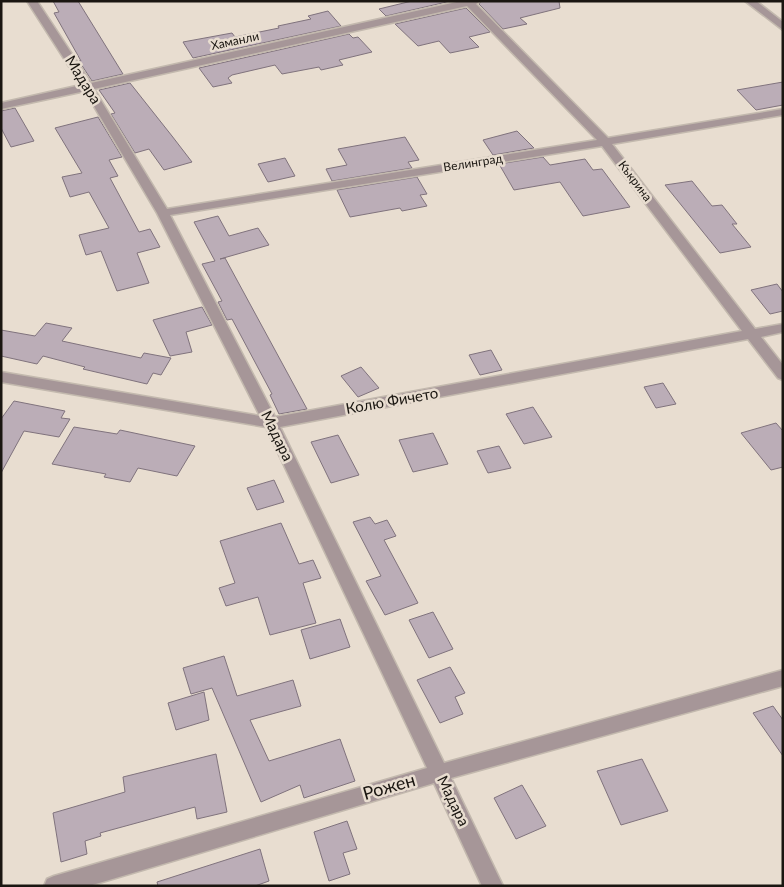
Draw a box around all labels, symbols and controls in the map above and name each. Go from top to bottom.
street label: Хаманли [209,28,260,53]
street label: Мадара [62,52,106,107]
street label: Велинград [442,150,504,175]
street label: Къкрина [615,157,656,204]
street label: Колю Фичето [344,383,440,417]
street label: Мадара [258,407,298,464]
street label: Рожен [360,768,418,804]
street label: Мадара [434,772,474,829]

